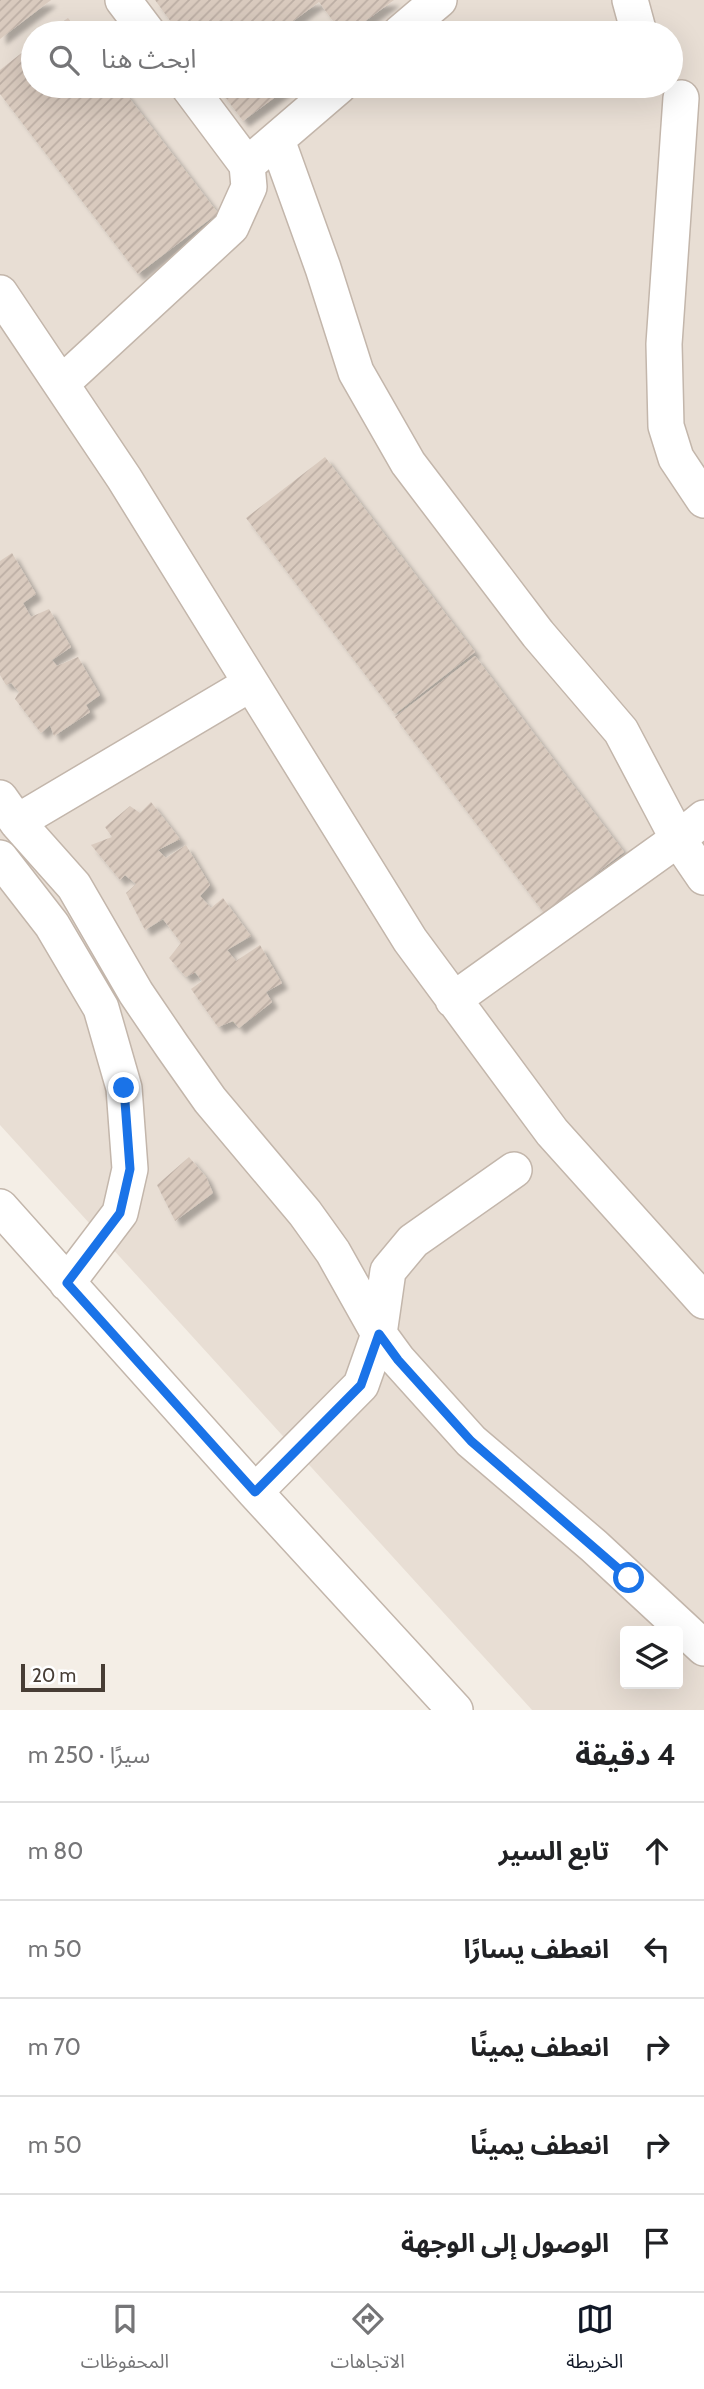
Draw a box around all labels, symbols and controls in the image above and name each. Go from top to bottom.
search box [21,21,683,98]
icon: search [45,41,83,79]
text: ابحث هنا [101,43,196,75]
route end [108,1072,139,1103]
route start [613,1562,644,1593]
map controls [620,1626,683,1689]
button: layers [620,1626,683,1689]
scale bar [21,1661,105,1693]
text: 20 m [32,1664,76,1687]
text: 4 دقيقة [575,1736,676,1773]
text: سيرًا · 250 m [28,1741,150,1769]
icon: ahead [638,1832,676,1870]
text: تابع السير [499,1835,609,1867]
text: 80 m [28,1837,83,1865]
icon: left [638,1930,676,1968]
text: انعطف يسارًا [463,1933,609,1965]
text: 50 m [28,1935,82,1963]
icon: right [638,2028,676,2066]
text: انعطف يمينًا [470,2031,609,2063]
text: 70 m [28,2033,81,2061]
icon: right [638,2126,676,2164]
text: انعطف يمينًا [470,2129,609,2161]
text: 50 m [28,2131,82,2159]
icon: arrive [638,2224,676,2262]
text: الوصول إلى الوجهة [401,2227,609,2259]
tab: المحفوظات [81,2300,169,2382]
tab: الاتجاهات [331,2300,405,2382]
tab: الخريطة [566,2300,623,2382]

